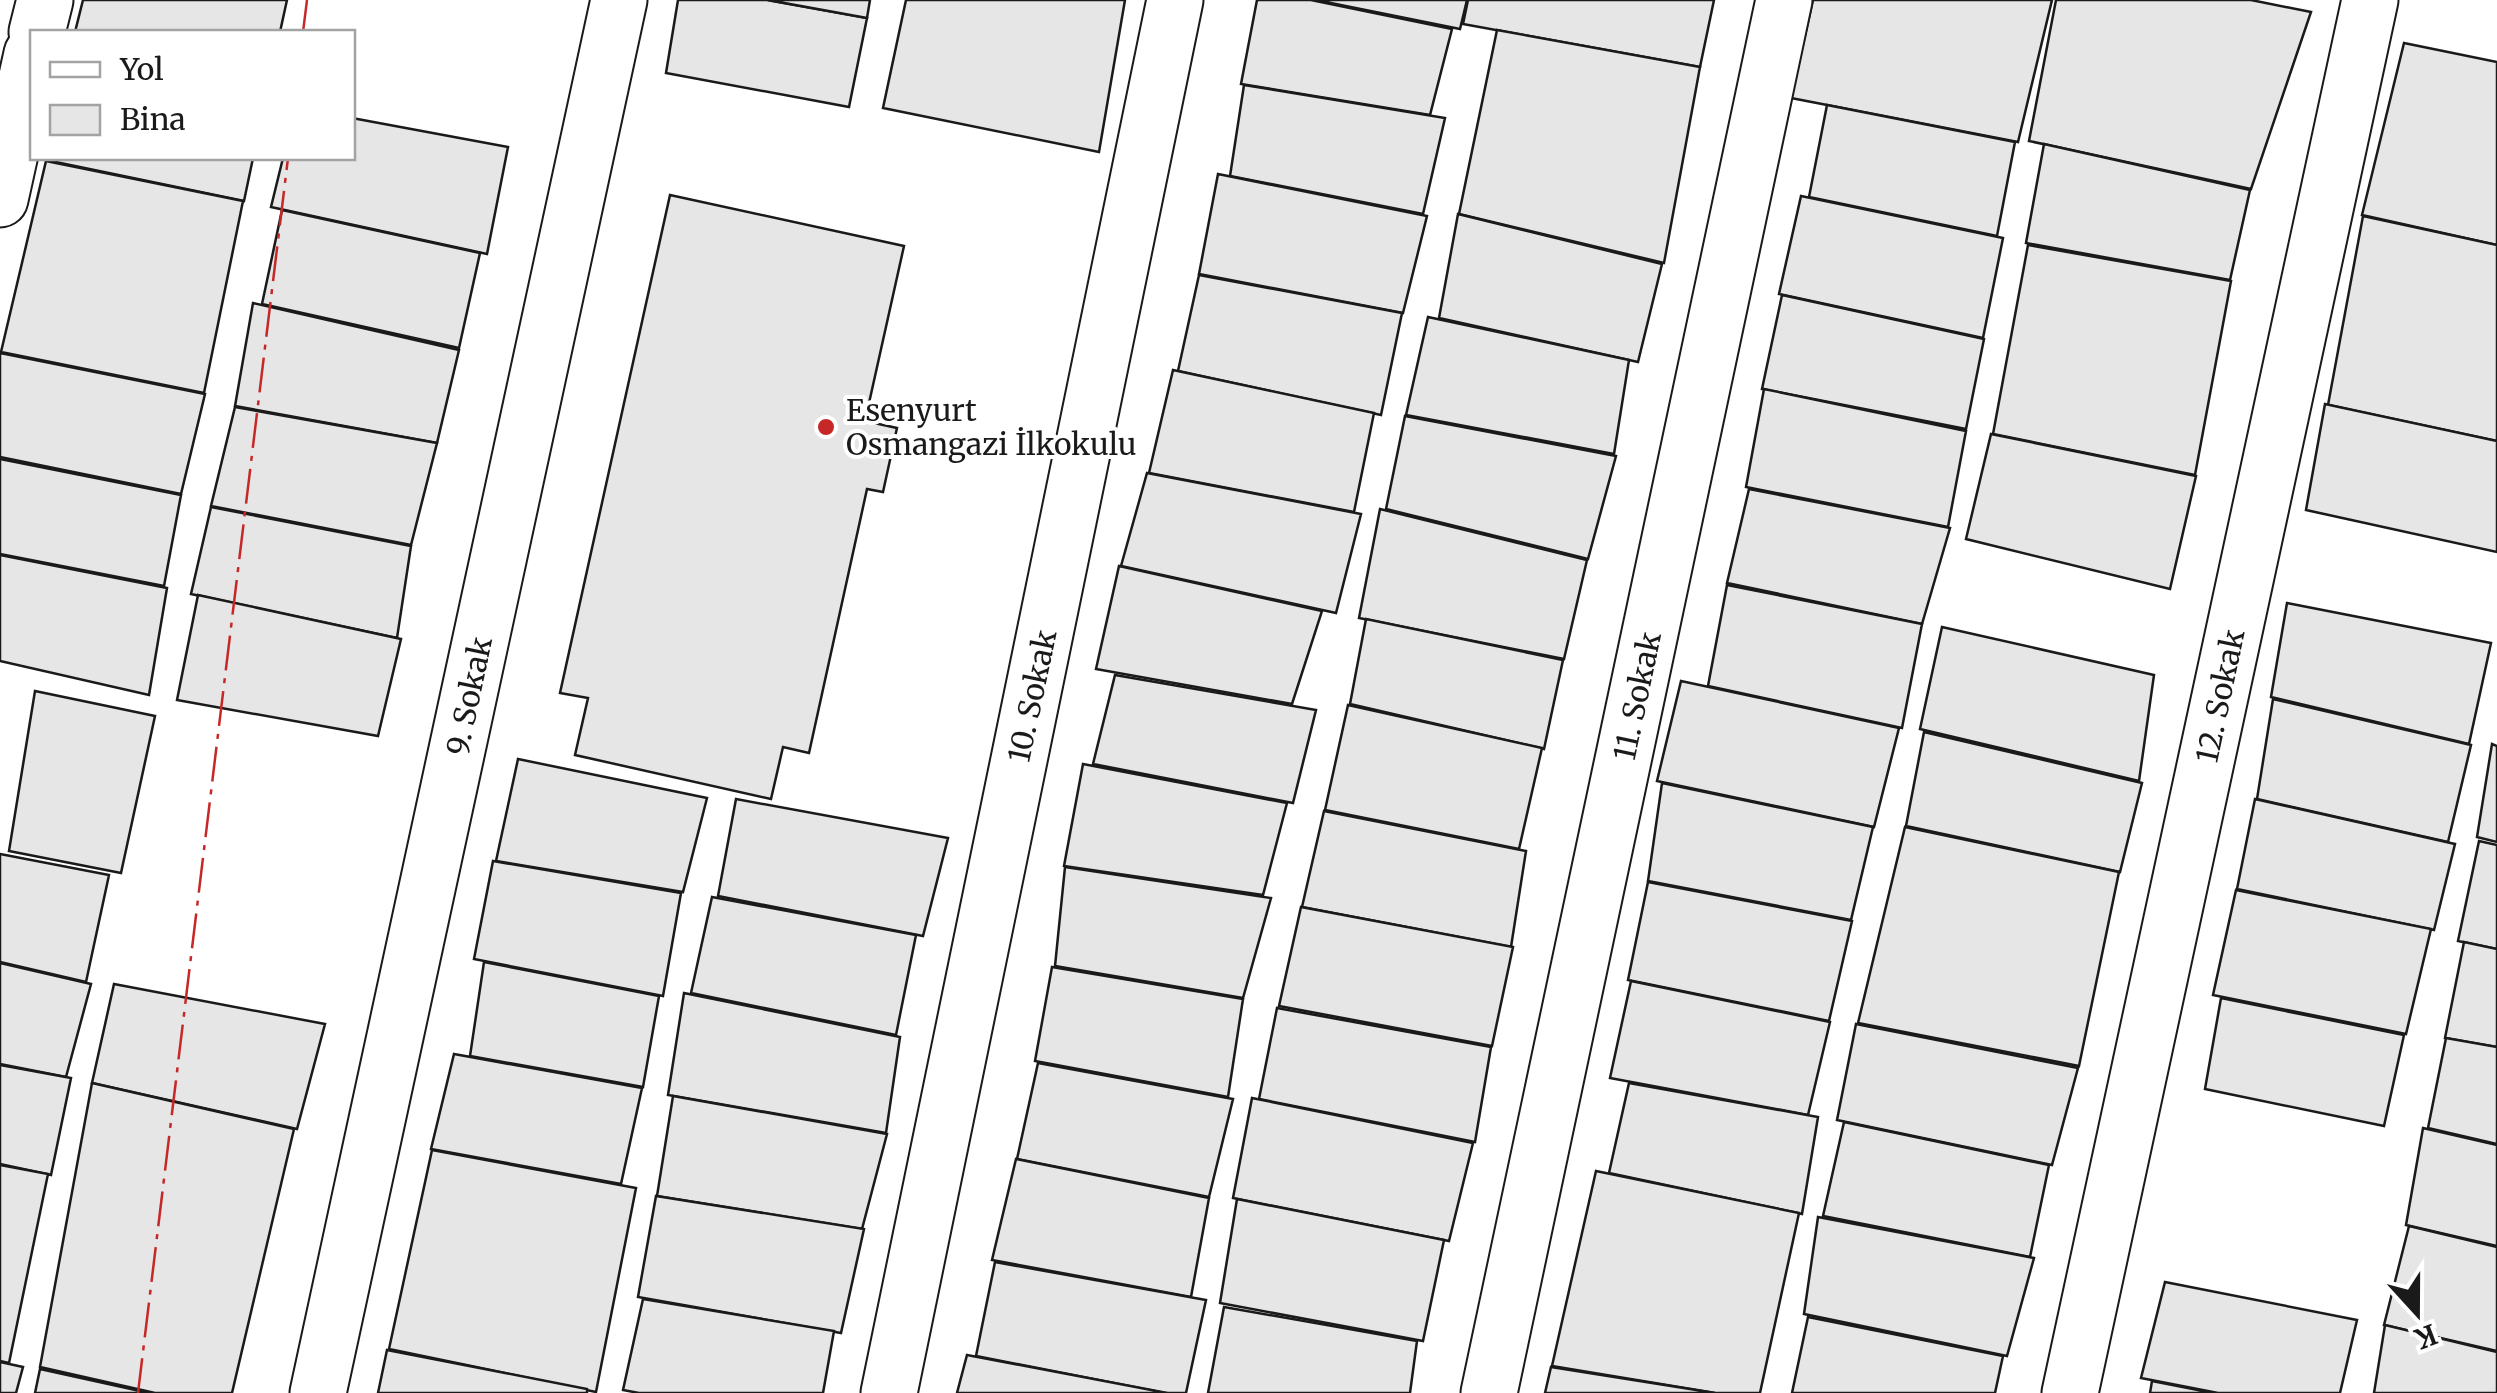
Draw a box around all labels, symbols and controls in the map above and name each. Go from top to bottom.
legend [30,30,355,160]
text: Yol [119,50,163,88]
text: Bina [120,100,186,138]
place label: Esenyurt Osmangazi İlkokulu [846,391,1137,463]
marker: Esenyurt Osmangazi İlkokulu [815,416,837,438]
street label: 10. Sokak [999,626,1065,766]
street label: 12. Sokak [2187,626,2253,766]
street label: 11. Sokak [1605,628,1669,764]
street label: 9. Sokak [438,633,500,759]
north arrow [2367,1263,2467,1363]
text: K [2410,1316,2442,1357]

